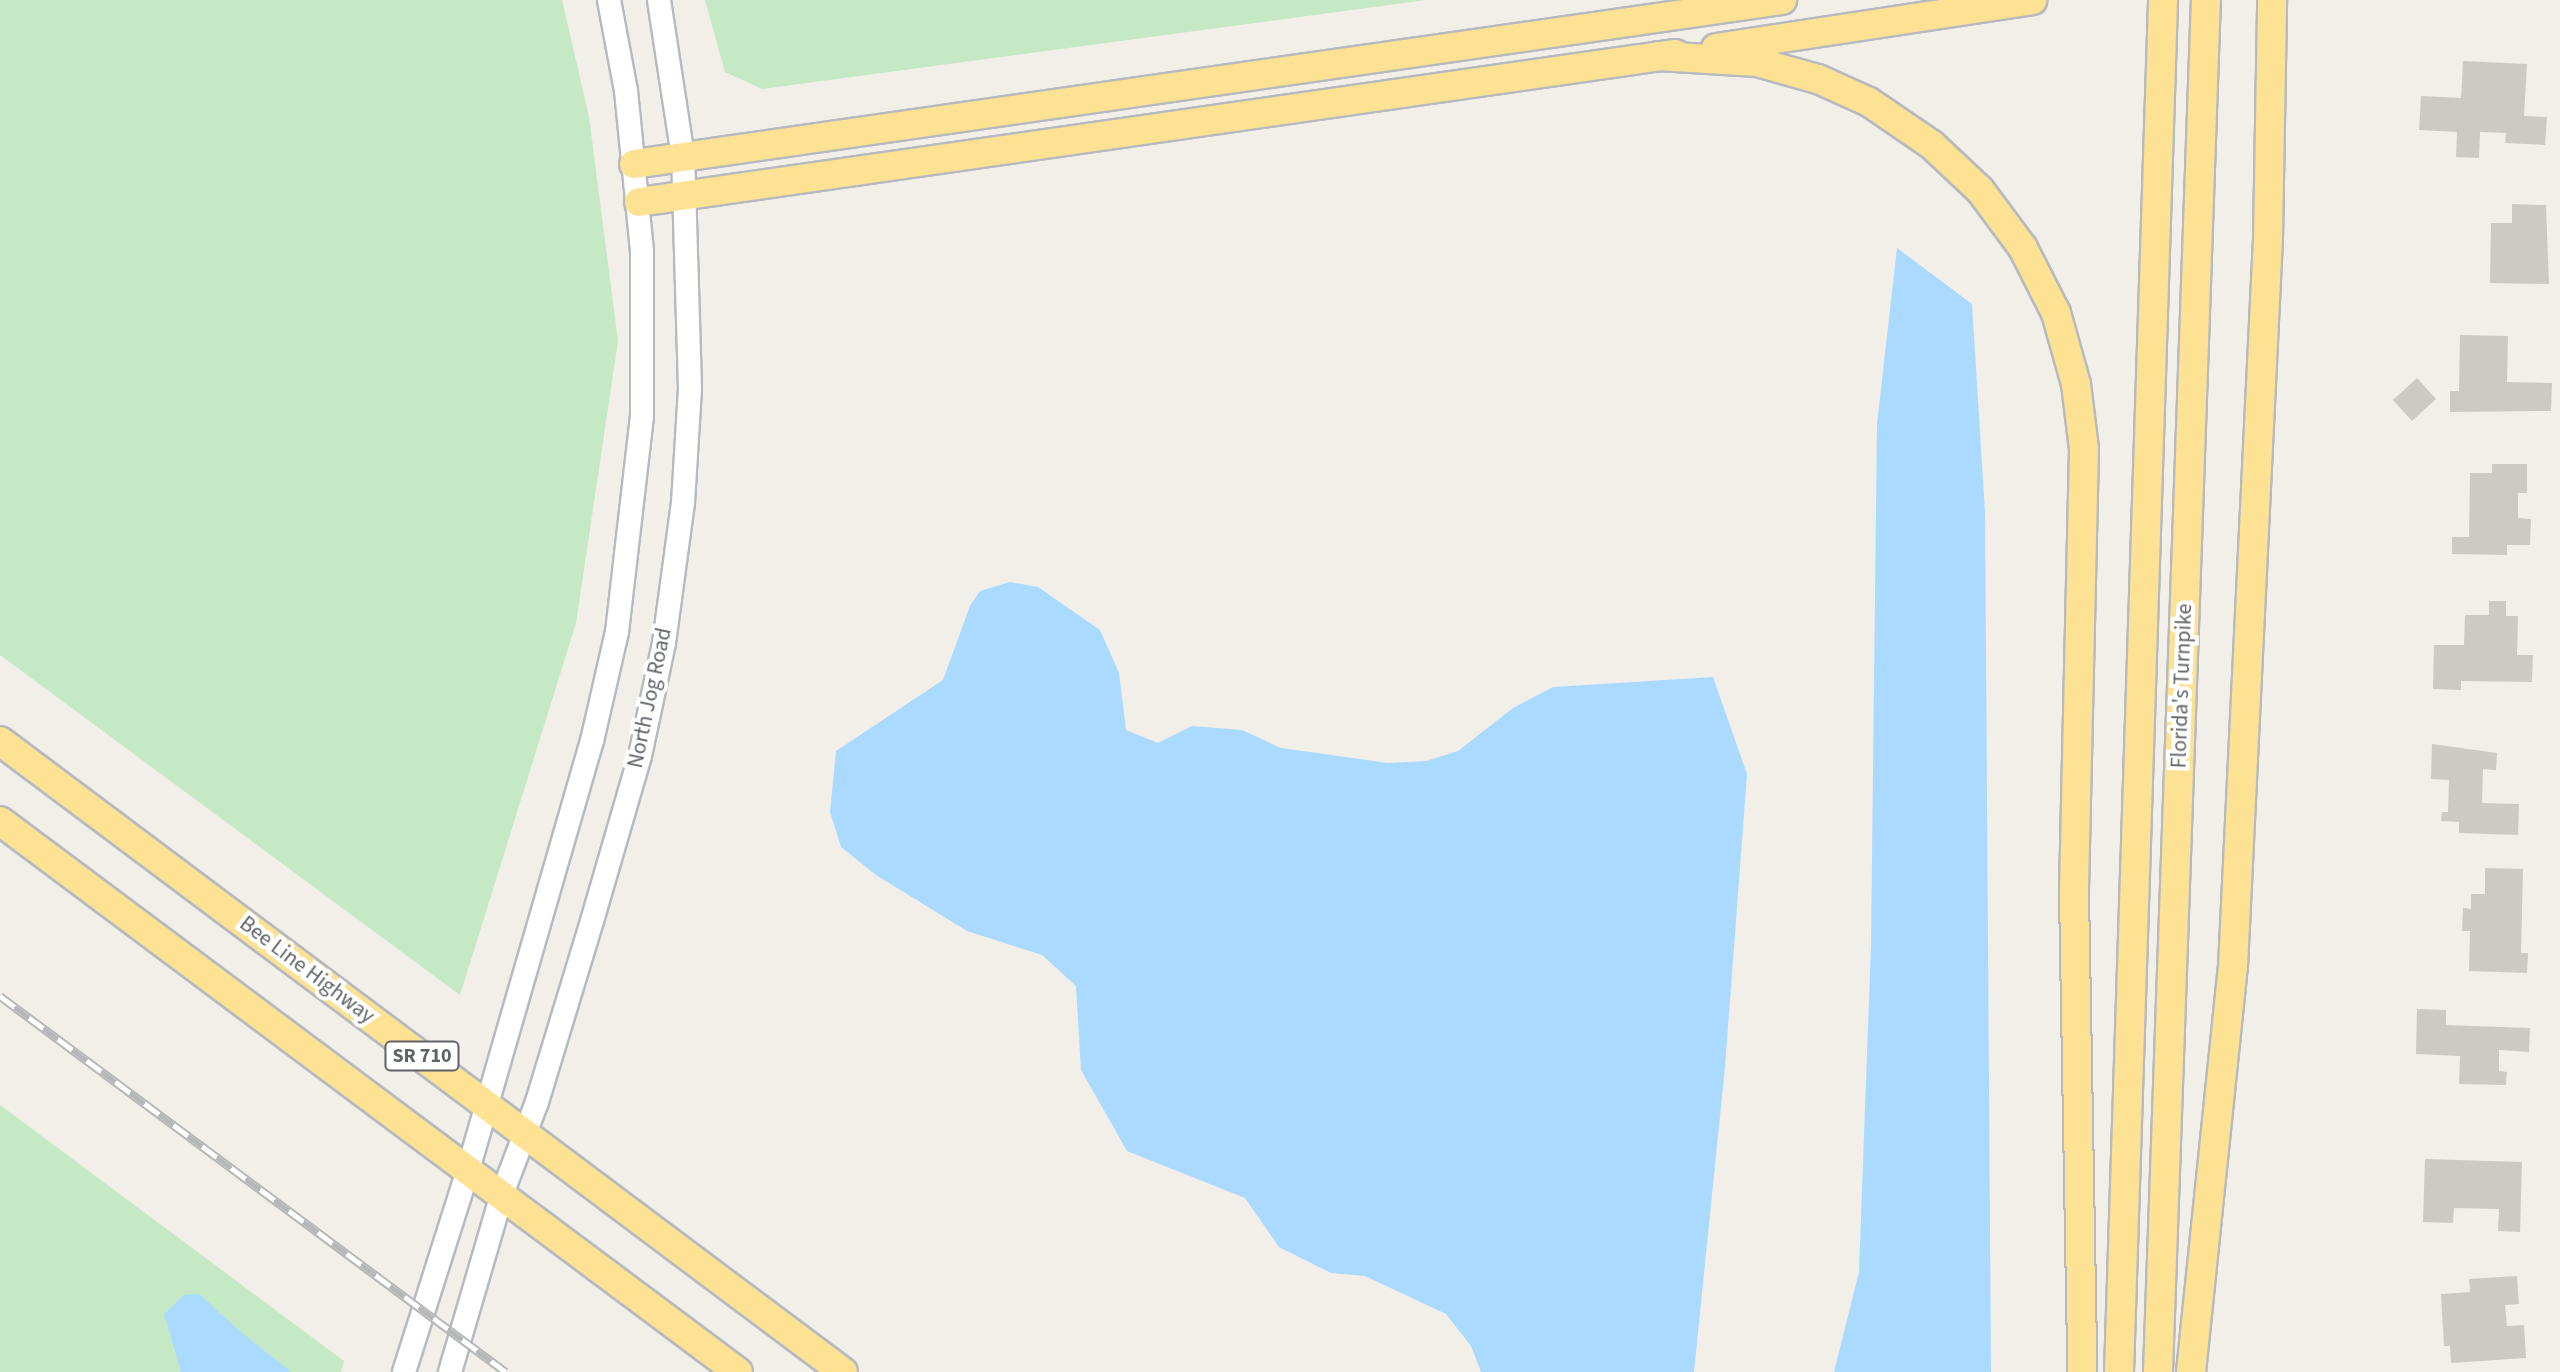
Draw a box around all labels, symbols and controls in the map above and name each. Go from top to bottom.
street label: Florida's Turnpike [2166,603,2198,769]
street label: North Jog Road [622,625,678,771]
street label: Bee Line Highway [234,911,380,1029]
road number: SR 710 [384,1040,460,1072]

